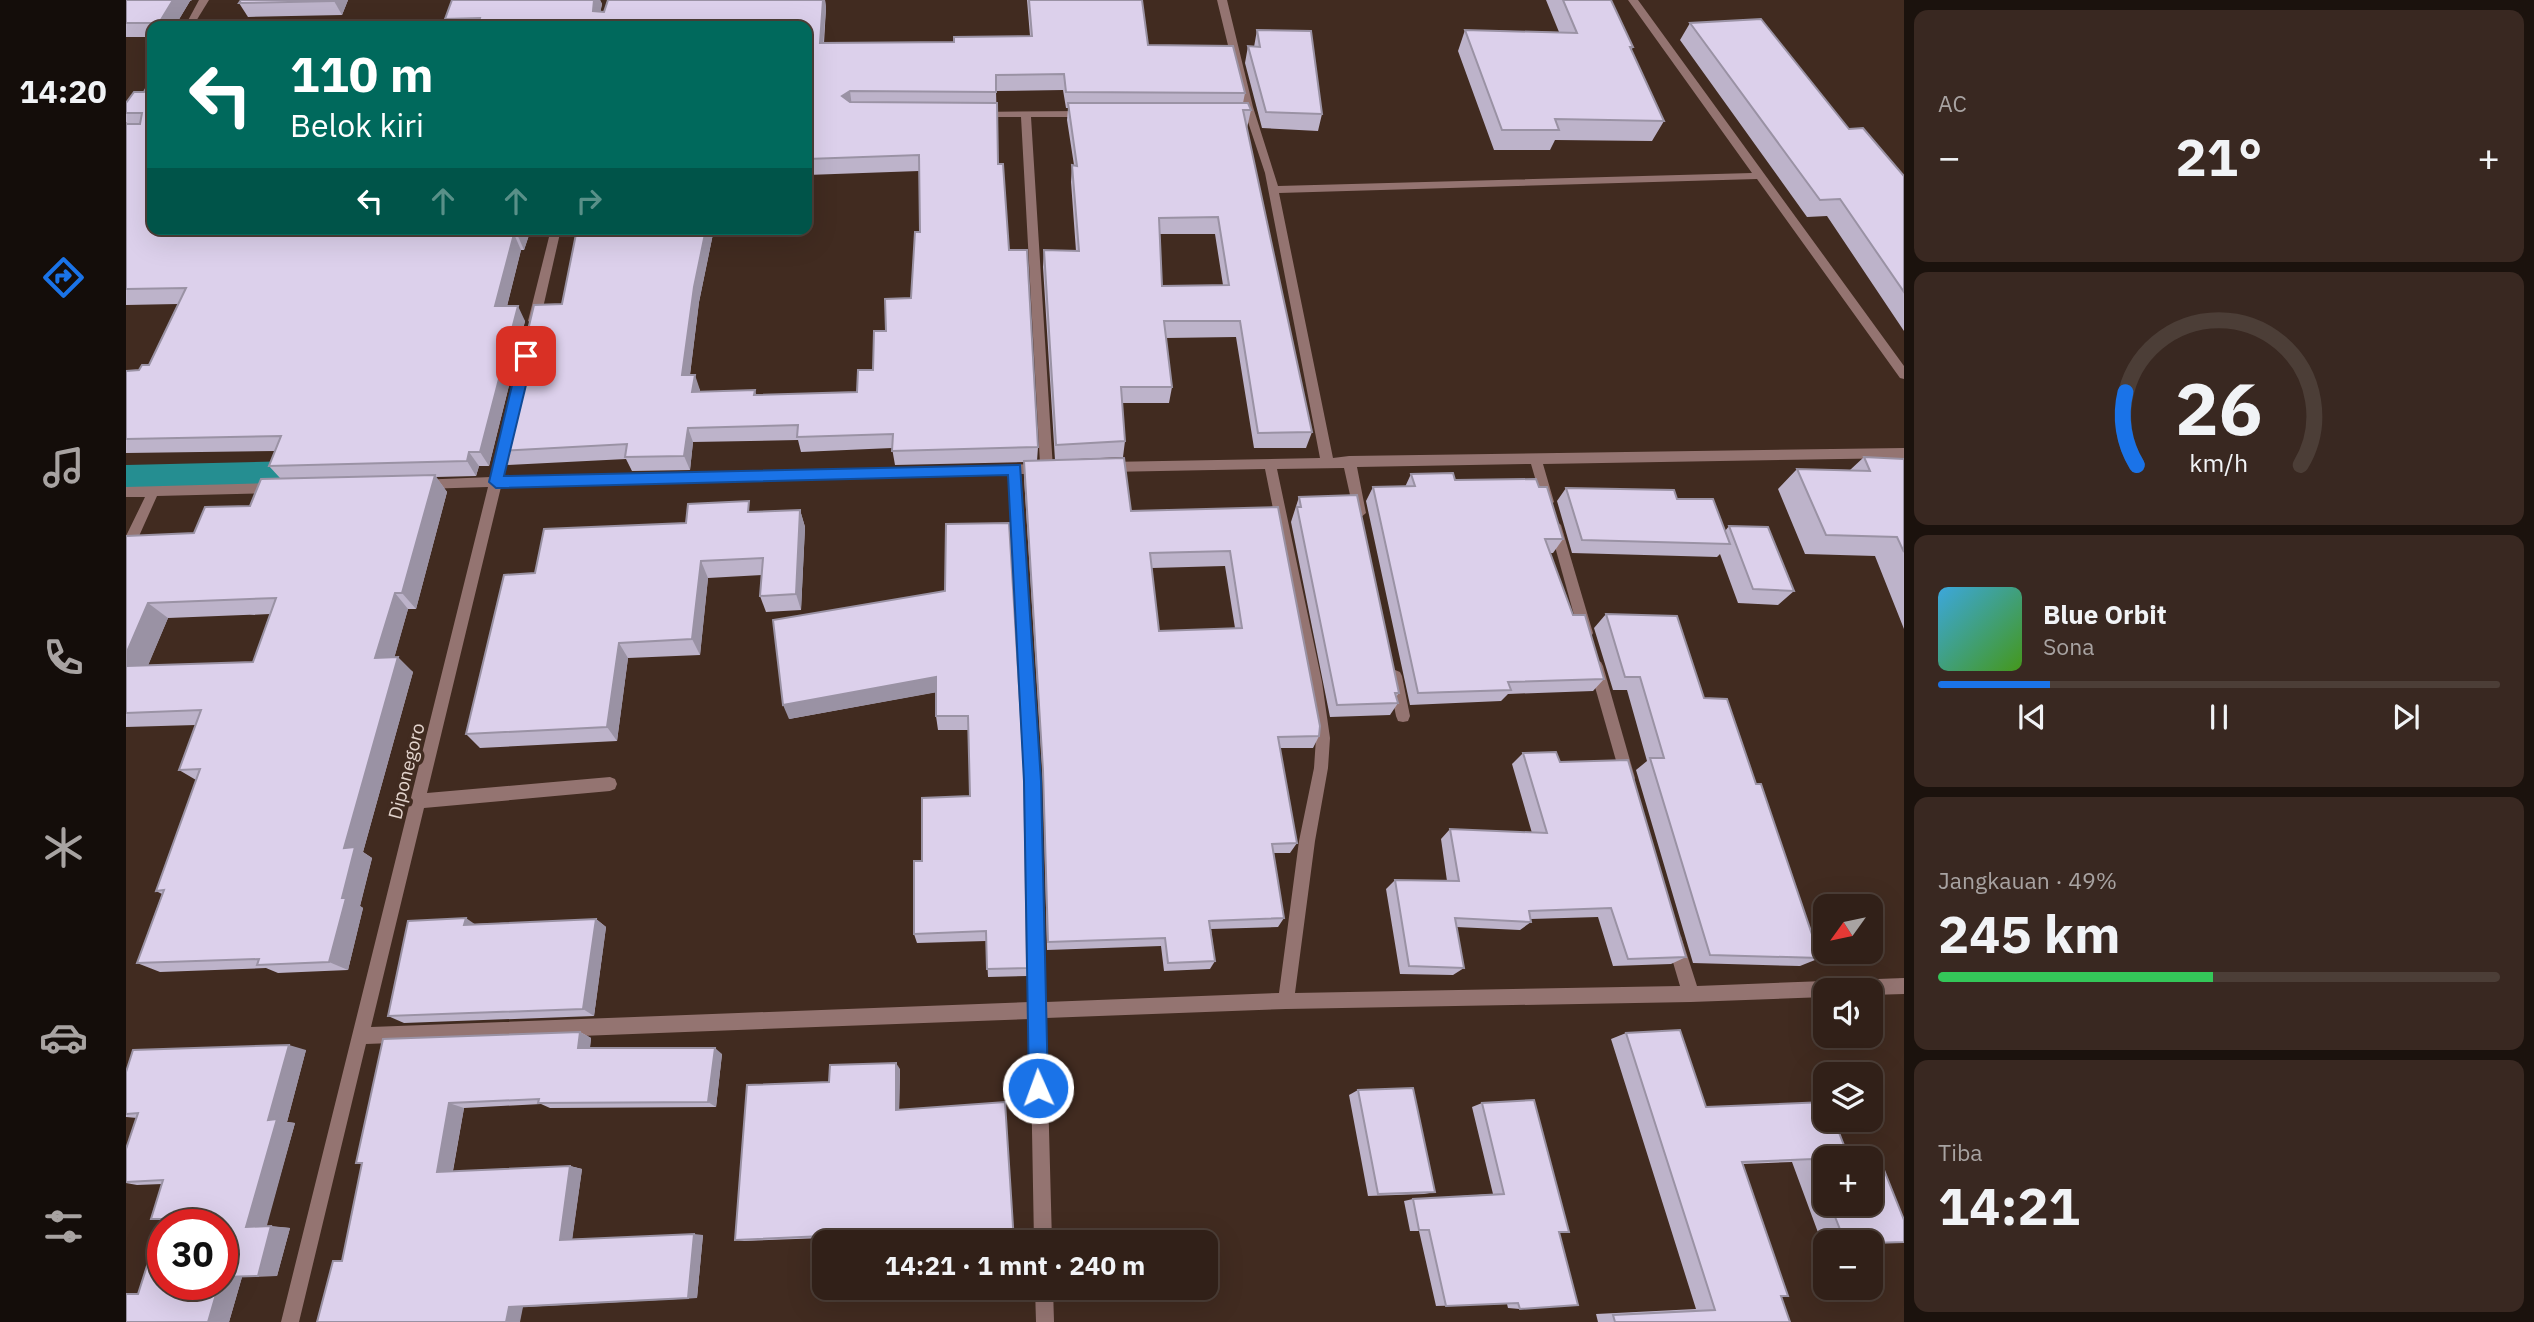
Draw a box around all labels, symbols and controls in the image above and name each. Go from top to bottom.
text: 110 m [290,42,434,105]
icon: left [175,49,266,140]
text: 14:20 [19,70,107,112]
text: AC [1938,88,1967,118]
text: Belok kiri [290,104,424,146]
text: 21° [2176,123,2262,190]
text: − [1938,132,1961,181]
text: + [2477,132,2500,181]
icon: left [351,182,389,220]
icon: ahead [424,182,462,220]
icon: ahead [497,182,535,220]
icon: right [570,182,608,220]
icon: directions [39,253,88,302]
pin [496,326,556,386]
icon: arrive [507,337,545,375]
text: 26 [2175,360,2263,455]
icon: music [39,443,88,492]
text: km/h [2190,445,2248,478]
text: Blue Orbit [2043,597,2167,631]
text: Sona [2043,631,2095,661]
icon: phone [39,633,88,682]
icon: previous [2013,698,2051,736]
icon: pause [2200,698,2238,736]
icon: next [2387,698,2425,736]
street label: Diponegoro [382,720,430,822]
icon: climate [39,823,88,872]
text: Jangkauan · 49% [1938,865,2117,895]
north arrow [1813,894,1883,964]
map controls [1813,894,1883,1300]
text: 245 km [1938,900,2120,967]
button: sound [1813,978,1883,1048]
icon: car [39,1013,88,1062]
position arrow [1001,1051,1075,1125]
button: layers [1813,1062,1883,1132]
text: Tiba [1938,1137,1983,1167]
button: + [1813,1146,1883,1216]
text: 14:21 [1938,1172,2080,1239]
icon: filters [39,1202,88,1251]
speed limit sign: 30 [147,1209,238,1300]
button: − [1813,1230,1883,1300]
text: 14:21 · 1 mnt · 240 m [885,1248,1145,1282]

